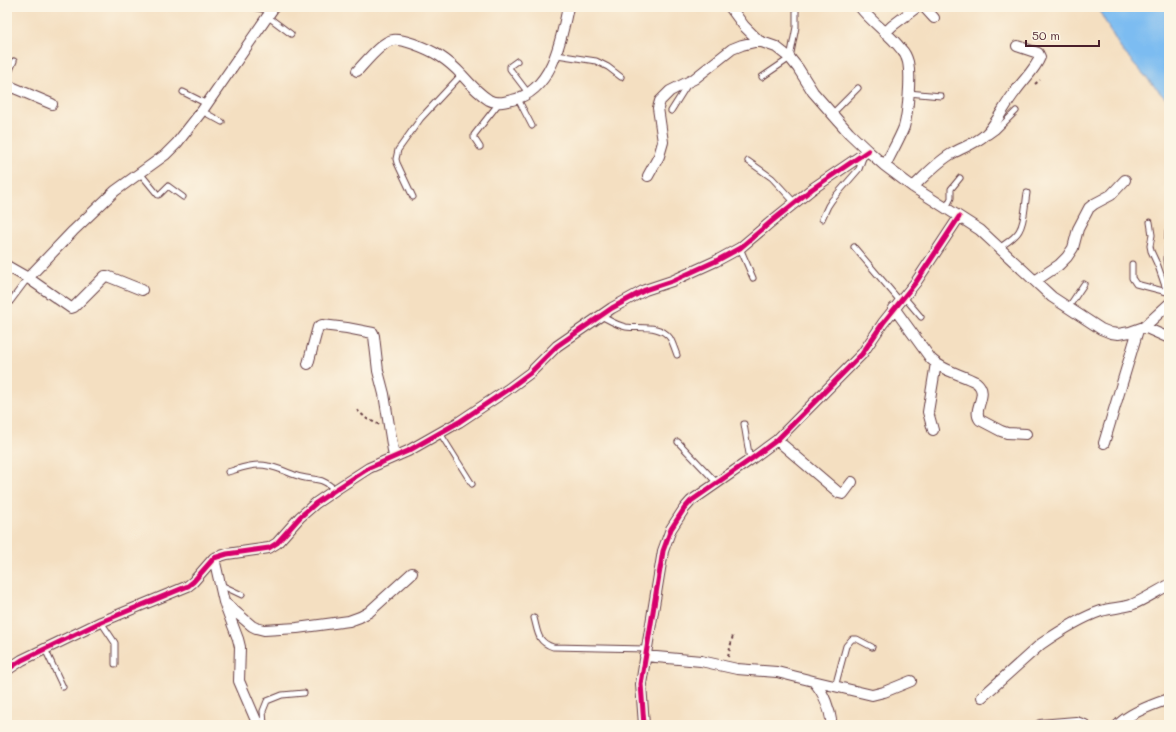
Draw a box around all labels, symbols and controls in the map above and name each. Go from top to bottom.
scale bar [1026,22,1099,48]
text: 50 m [1032,27,1060,43]

